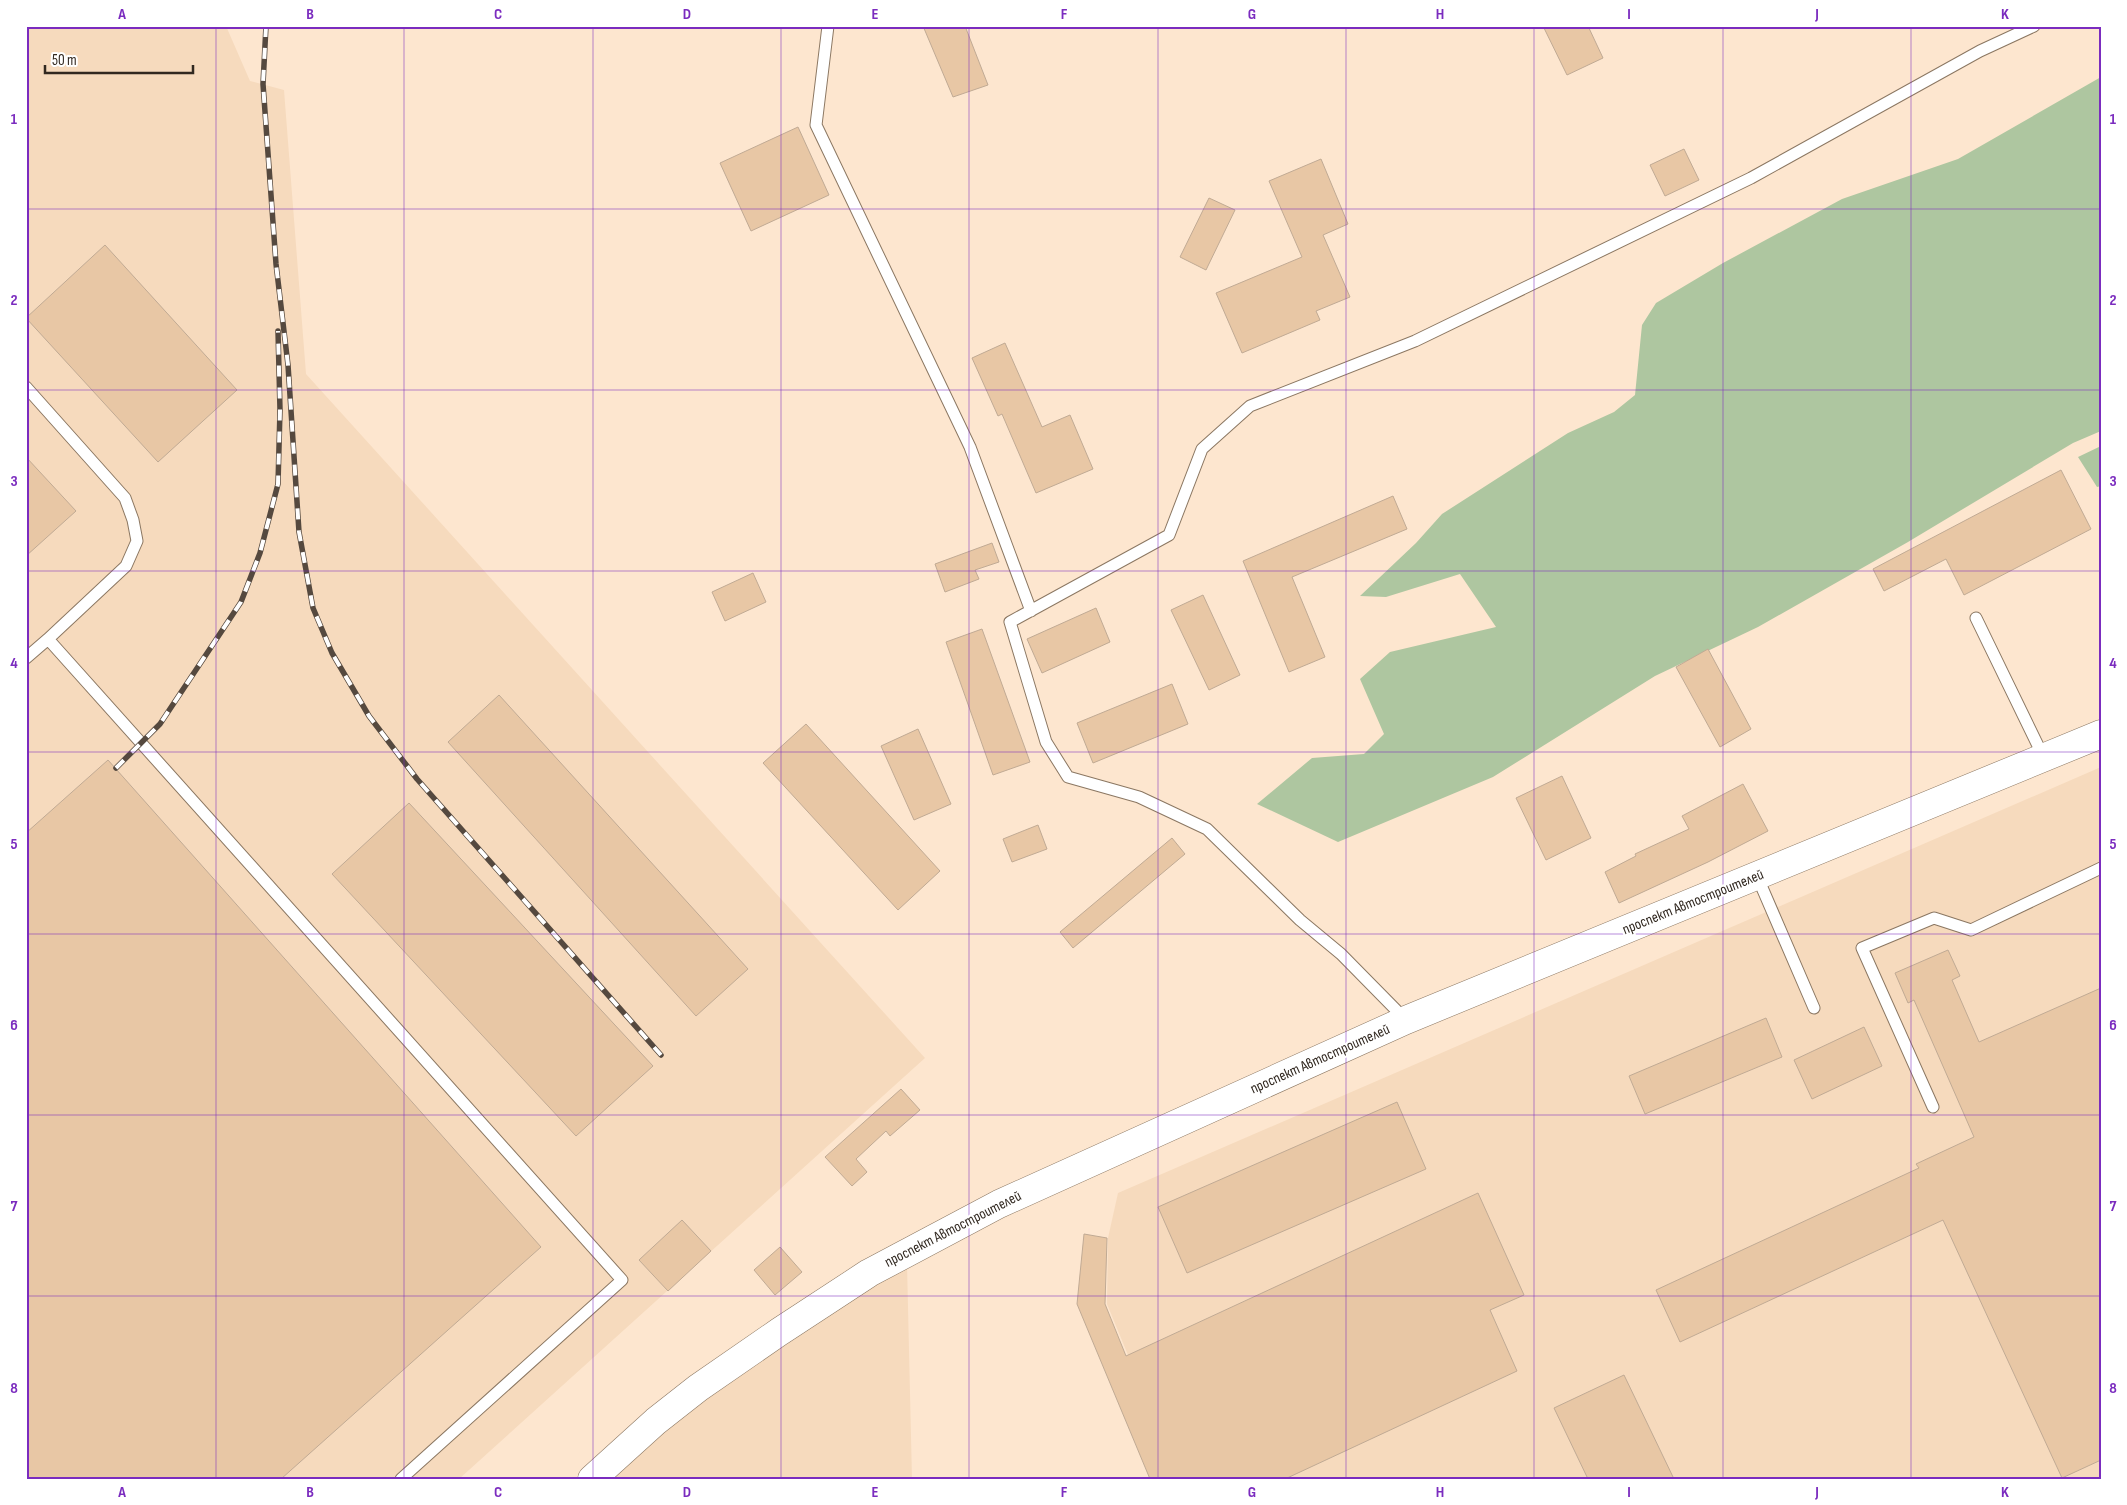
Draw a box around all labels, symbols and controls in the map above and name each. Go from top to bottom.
text: A [117,5,126,24]
text: B [306,5,314,24]
text: C [494,5,502,24]
text: D [683,5,691,24]
text: E [872,5,879,24]
text: F [1061,5,1068,24]
text: G [1248,5,1256,24]
text: H [1436,5,1444,24]
text: I [1627,5,1631,24]
text: J [1814,5,1819,24]
text: K [2001,5,2009,24]
scale bar [45,42,192,74]
text: 50 m [52,51,77,70]
text: 1 [11,110,18,129]
text: 1 [2110,110,2117,129]
text: 2 [10,291,18,310]
text: 2 [2109,291,2117,310]
text: 3 [10,472,18,491]
text: 3 [2109,472,2117,491]
text: 4 [10,654,18,673]
text: 4 [2109,654,2117,673]
text: 5 [10,835,18,854]
text: 5 [2109,835,2117,854]
street label: проспект Автостроителей [1620,865,1766,939]
text: 6 [10,1016,18,1035]
text: 6 [2109,1016,2117,1035]
street label: проспект Автостроителей [1247,1020,1393,1098]
street label: проспект Автостроителей [882,1186,1024,1272]
text: 7 [11,1197,18,1216]
text: 7 [2110,1197,2117,1216]
text: 8 [10,1379,18,1398]
text: 8 [2109,1379,2117,1398]
text: A [117,1483,126,1502]
text: B [306,1483,314,1502]
text: C [494,1483,502,1502]
text: D [683,1483,691,1502]
text: E [872,1483,879,1502]
text: F [1061,1483,1068,1502]
text: G [1248,1483,1256,1502]
text: H [1436,1483,1444,1502]
text: I [1627,1483,1631,1502]
text: J [1814,1483,1819,1502]
text: K [2001,1483,2009,1502]

